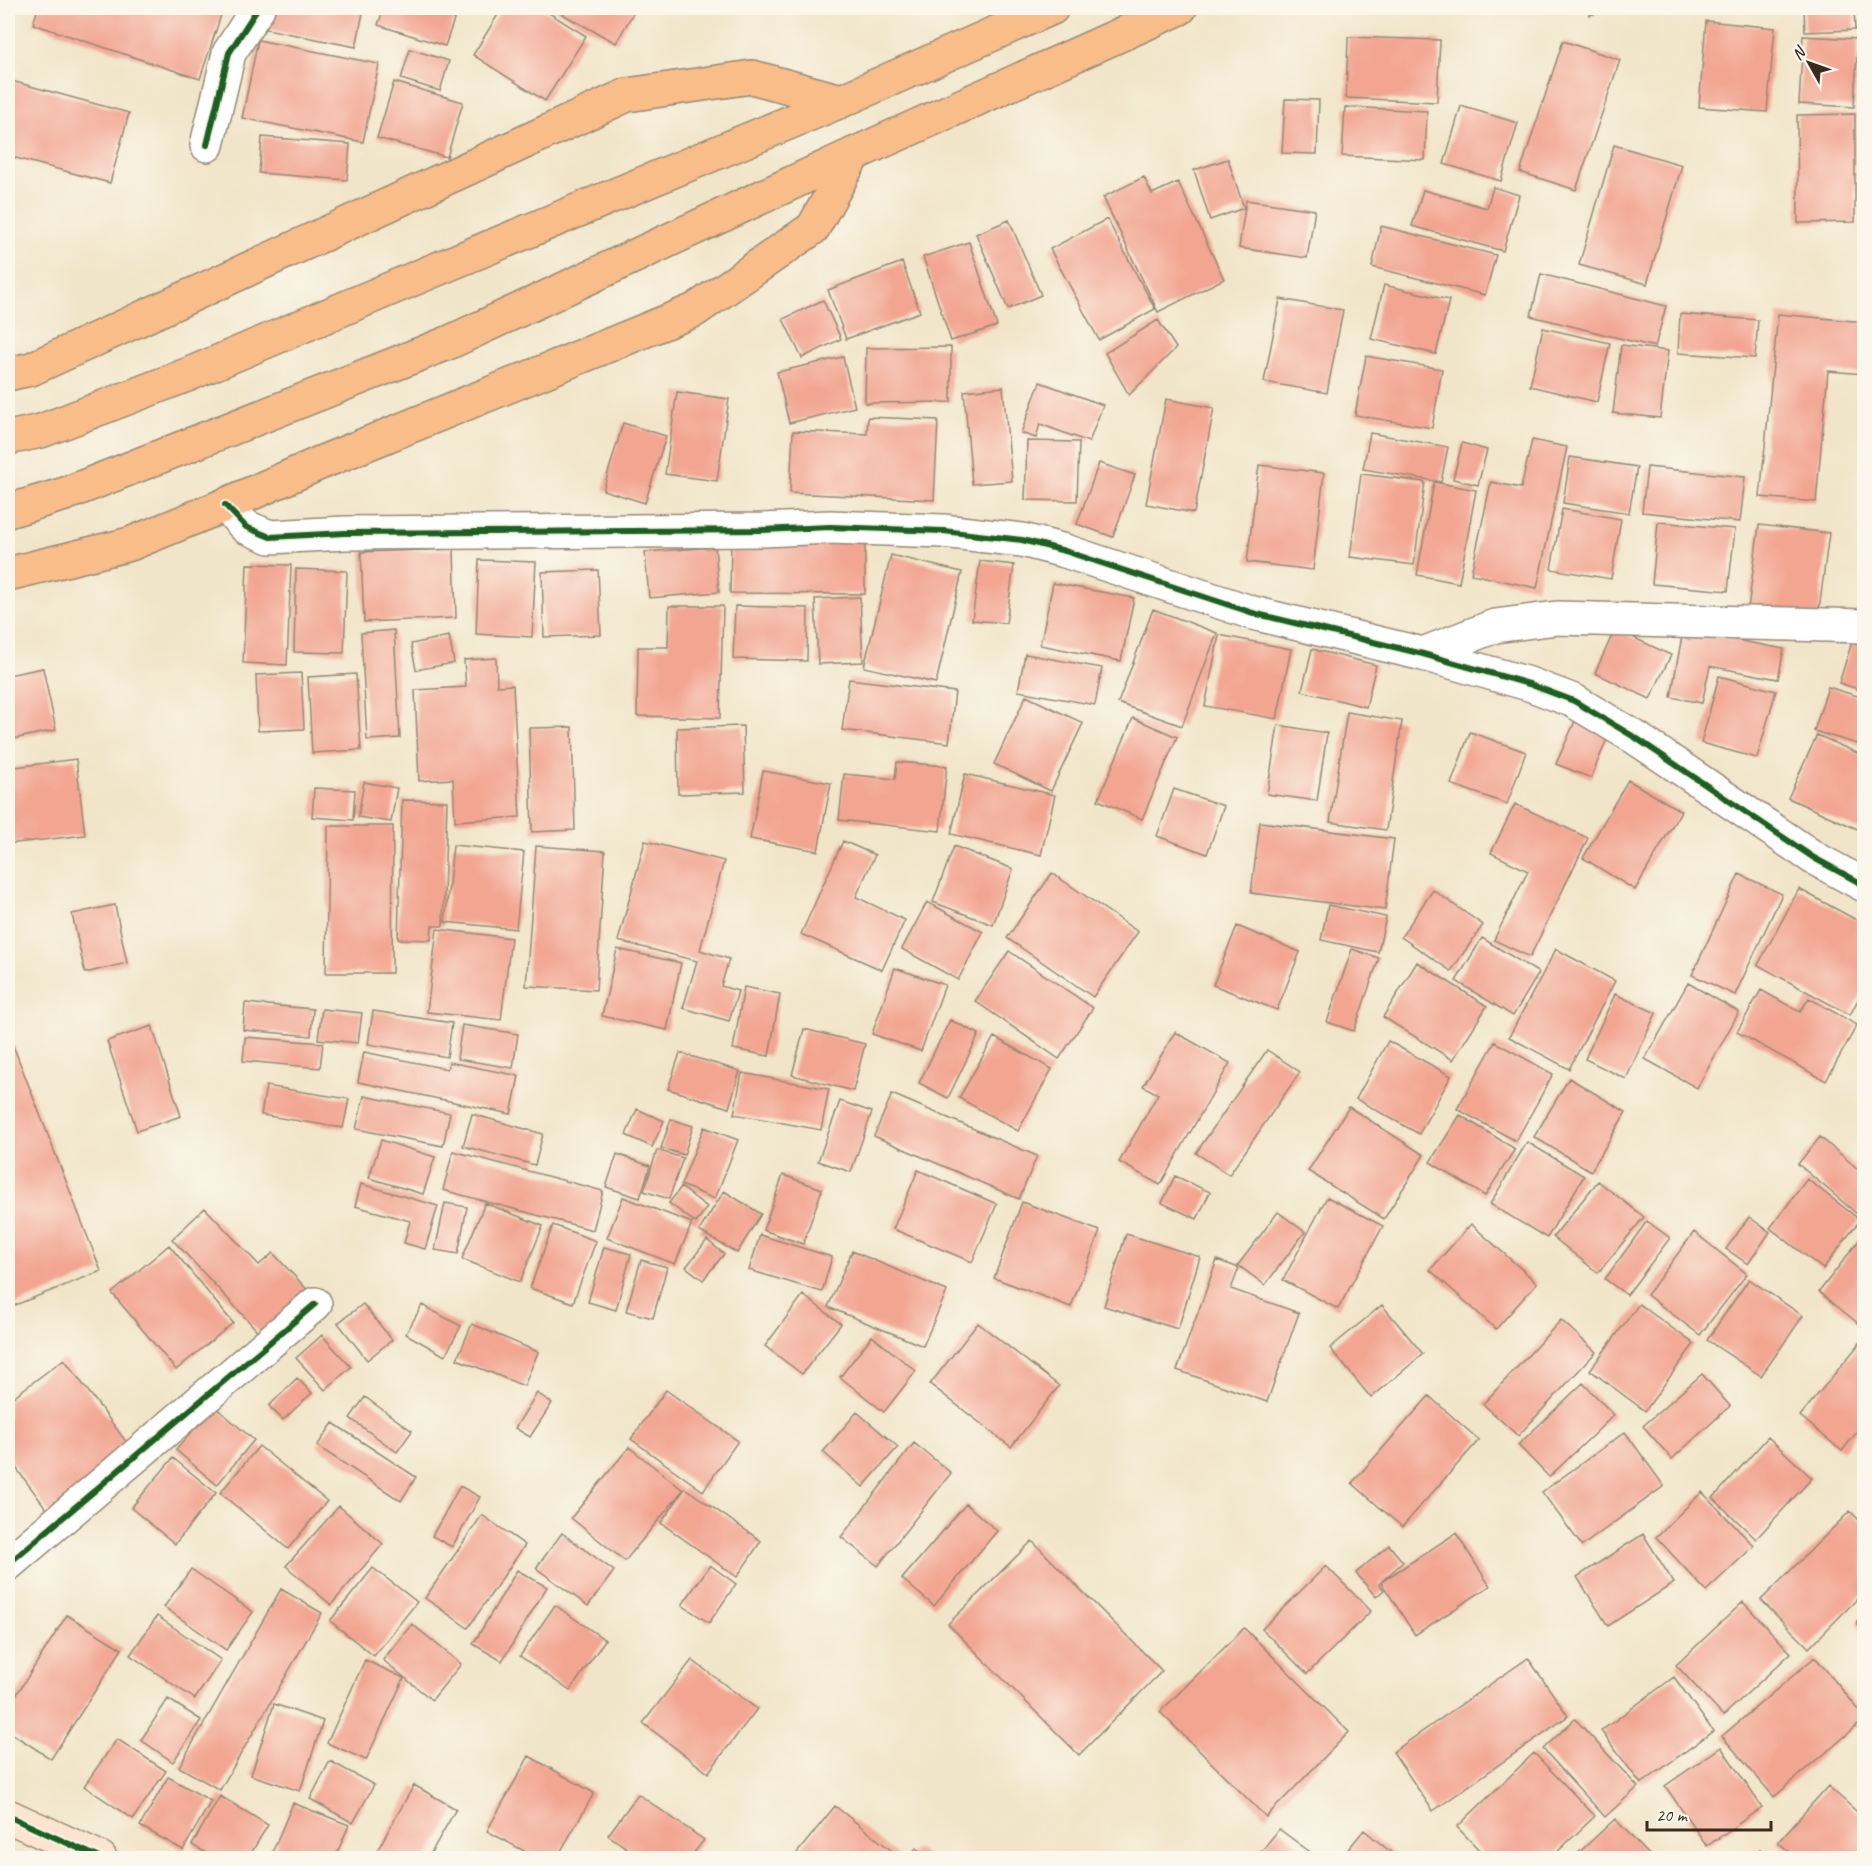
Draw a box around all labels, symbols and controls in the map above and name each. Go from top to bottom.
north arrow [1779,33,1839,93]
text: N [1787,41,1811,64]
scale bar [1647,1794,1772,1832]
text: 20 m [1656,1804,1689,1826]

